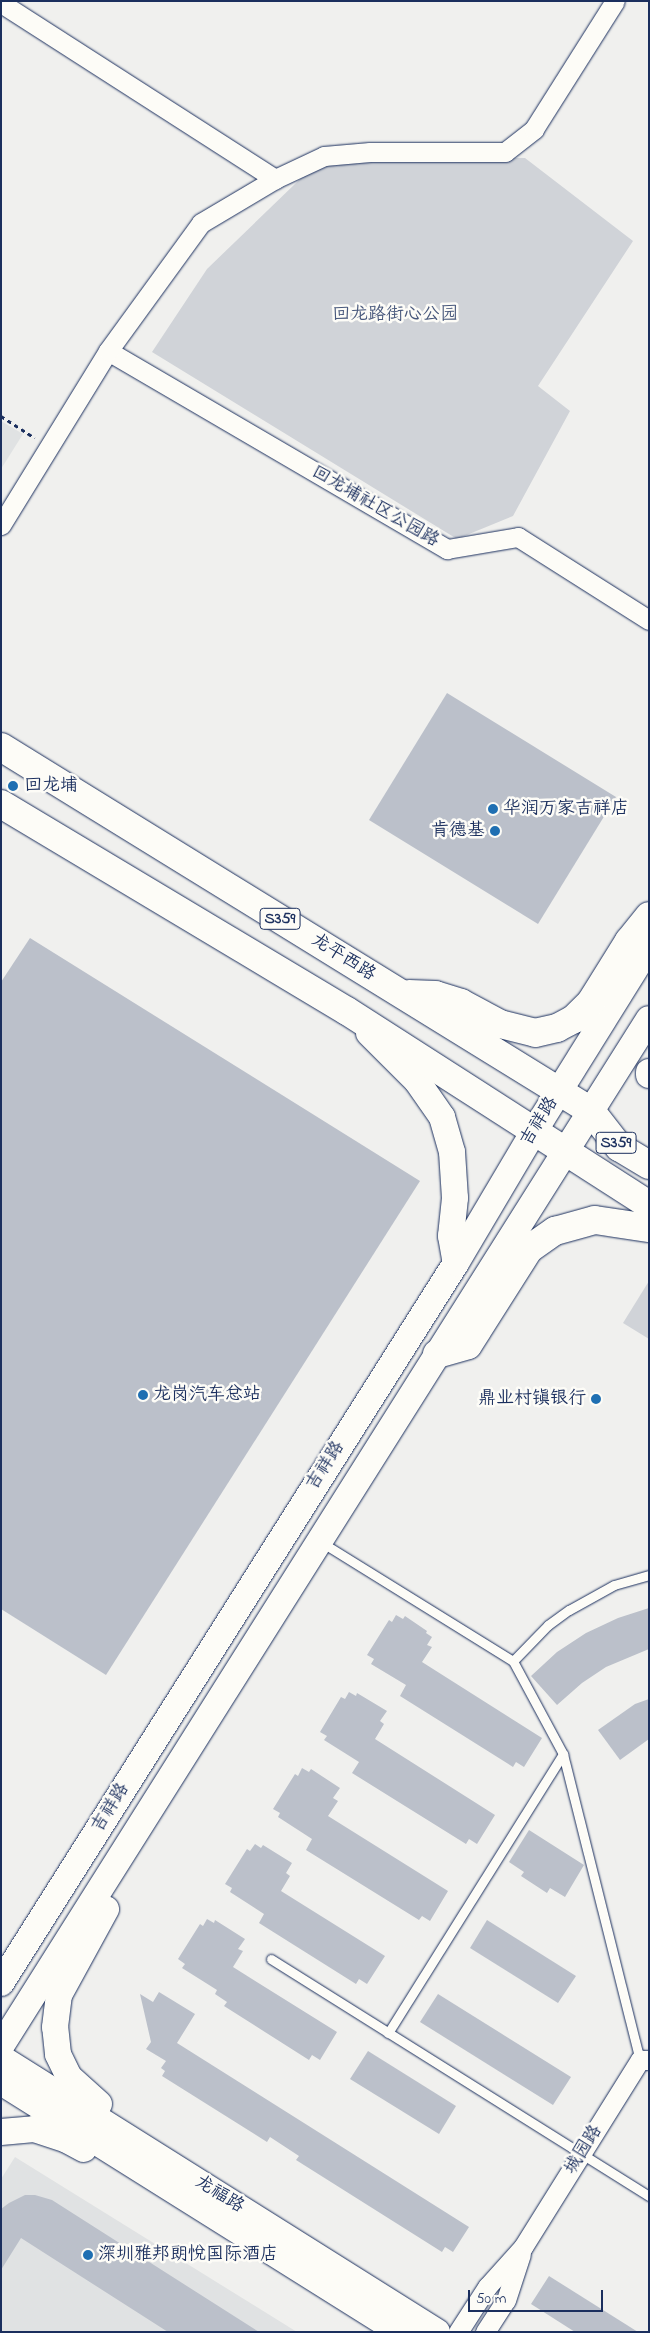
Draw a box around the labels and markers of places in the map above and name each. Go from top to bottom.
place label: 回龙埔 [24,775,78,797]
marker: 回龙埔 [6,779,20,793]
place label: 华润万家吉祥店 [503,798,629,820]
marker: 华润万家吉祥店 [487,803,499,815]
place label: 肯德基 [431,820,485,842]
marker: 肯德基 [489,825,501,837]
place label: 龙岗汽车总站 [153,1384,261,1406]
place label: 鼎业村镇银行 [478,1388,586,1410]
marker: 龙岗汽车总站 [137,1389,149,1401]
marker: 鼎业村镇银行 [590,1393,602,1405]
place label: 深圳雅邦朗悦国际酒店 [98,2244,278,2266]
marker: 深圳雅邦朗悦国际酒店 [82,2249,94,2261]

